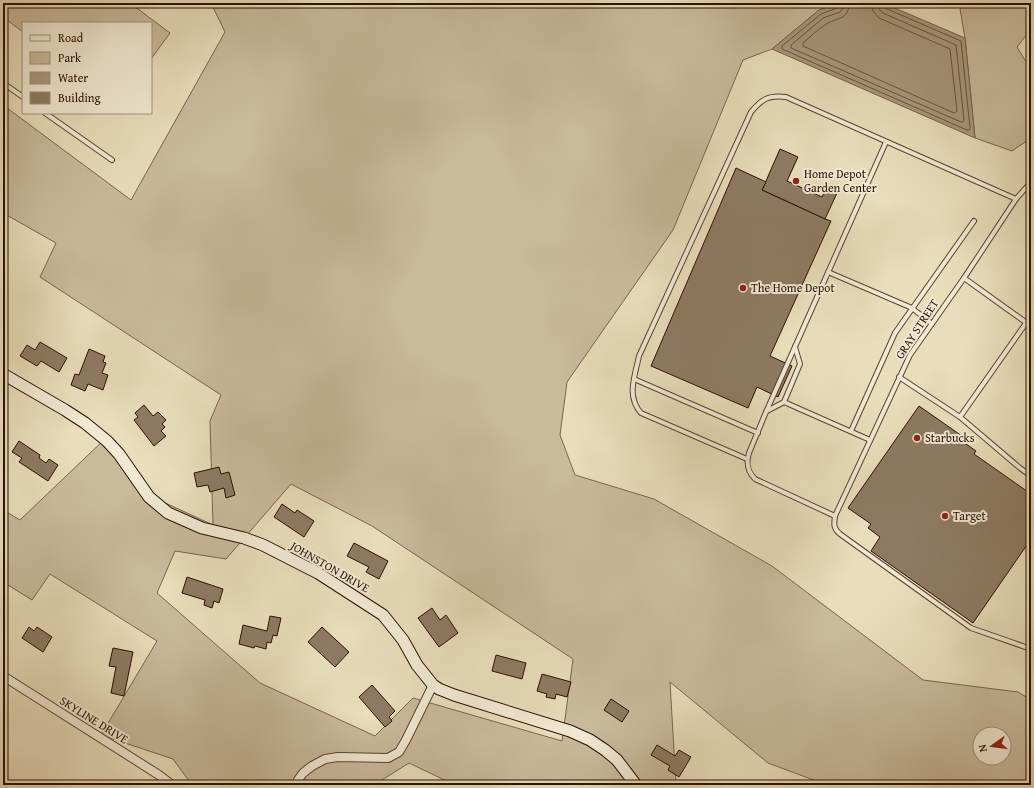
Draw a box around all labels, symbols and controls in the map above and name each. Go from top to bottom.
legend [22,22,152,114]
text: Road [58,29,84,46]
text: Park [58,49,82,66]
text: Water [58,69,88,86]
text: Building [58,89,101,106]
place label: Home Depot Garden Center [804,165,877,196]
marker: Home Depot Garden Center [791,176,801,186]
place label: The Home Depot [751,279,835,296]
marker: The Home Depot [738,283,748,293]
street label: GRAY STREET [891,295,942,362]
place label: Starbucks [925,429,975,446]
marker: Starbucks [912,433,922,443]
place label: Target [953,507,986,524]
marker: Target [940,511,950,521]
street label: JOHNSTON DRIVE [286,536,373,596]
street label: SKYLINE DRIVE [57,692,132,747]
north arrow [972,726,1012,766]
text: N [973,742,991,754]

